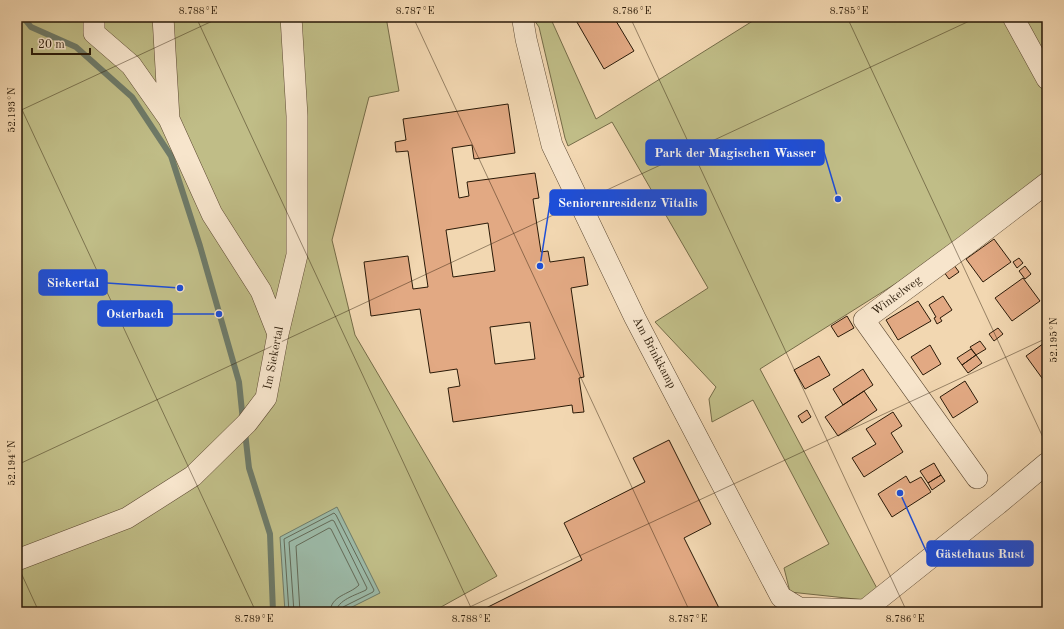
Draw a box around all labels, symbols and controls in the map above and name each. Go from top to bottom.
text: 8.788°E [179,6,217,16]
text: 8.787°E [396,6,434,16]
text: 8.786°E [613,6,651,16]
text: 8.785°E [830,6,868,16]
scale bar [32,30,90,56]
text: 20 m [38,39,65,51]
text: 52.193°N [7,87,17,133]
callout: Park der Magischen Wasser [646,140,824,165]
text: Park der Magischen Wasser [654,147,816,160]
callout: Seniorenresidenz Vitalis [550,190,706,215]
text: Seniorenresidenz Vitalis [558,197,698,210]
callout: Siekertal [39,270,107,295]
street label: Winkelweg [870,274,924,318]
text: Siekertal [47,277,99,290]
callout: Osterbach [98,301,172,326]
text: Osterbach [106,308,164,321]
street label: Am Brinkkamp [630,315,678,391]
text: 52.195°N [1049,317,1059,363]
street label: Im Siekertal [262,326,286,390]
text: 52.194°N [7,440,17,486]
callout: Gästehaus Rust [927,541,1033,566]
text: Gästehaus Rust [935,548,1025,561]
text: 8.789°E [235,614,273,624]
text: 8.788°E [452,614,490,624]
text: 8.787°E [669,614,707,624]
text: 8.786°E [886,614,924,624]

